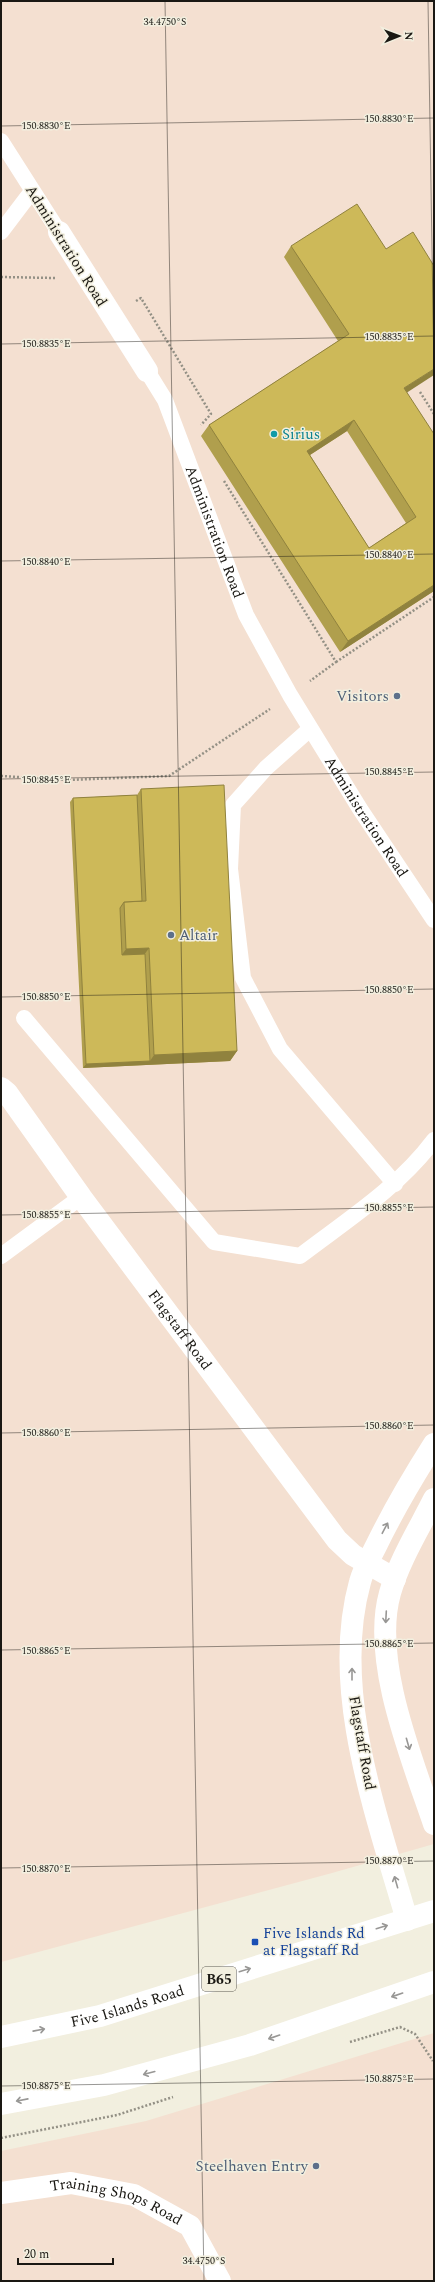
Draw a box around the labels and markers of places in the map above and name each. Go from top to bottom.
place label: Sirius [282,423,320,446]
marker: Sirius [269,429,279,439]
place label: Visitors [336,685,389,708]
marker: Visitors [392,691,402,701]
place label: Altair [179,924,218,947]
marker: Altair [166,930,176,940]
place label: Five Islands Rd at Flagstaff Rd [263,1922,365,1962]
marker: Five Islands Rd at Flagstaff Rd [250,1937,260,1947]
place label: Steelhaven Entry [196,2155,309,2178]
marker: Steelhaven Entry [311,2161,321,2171]

